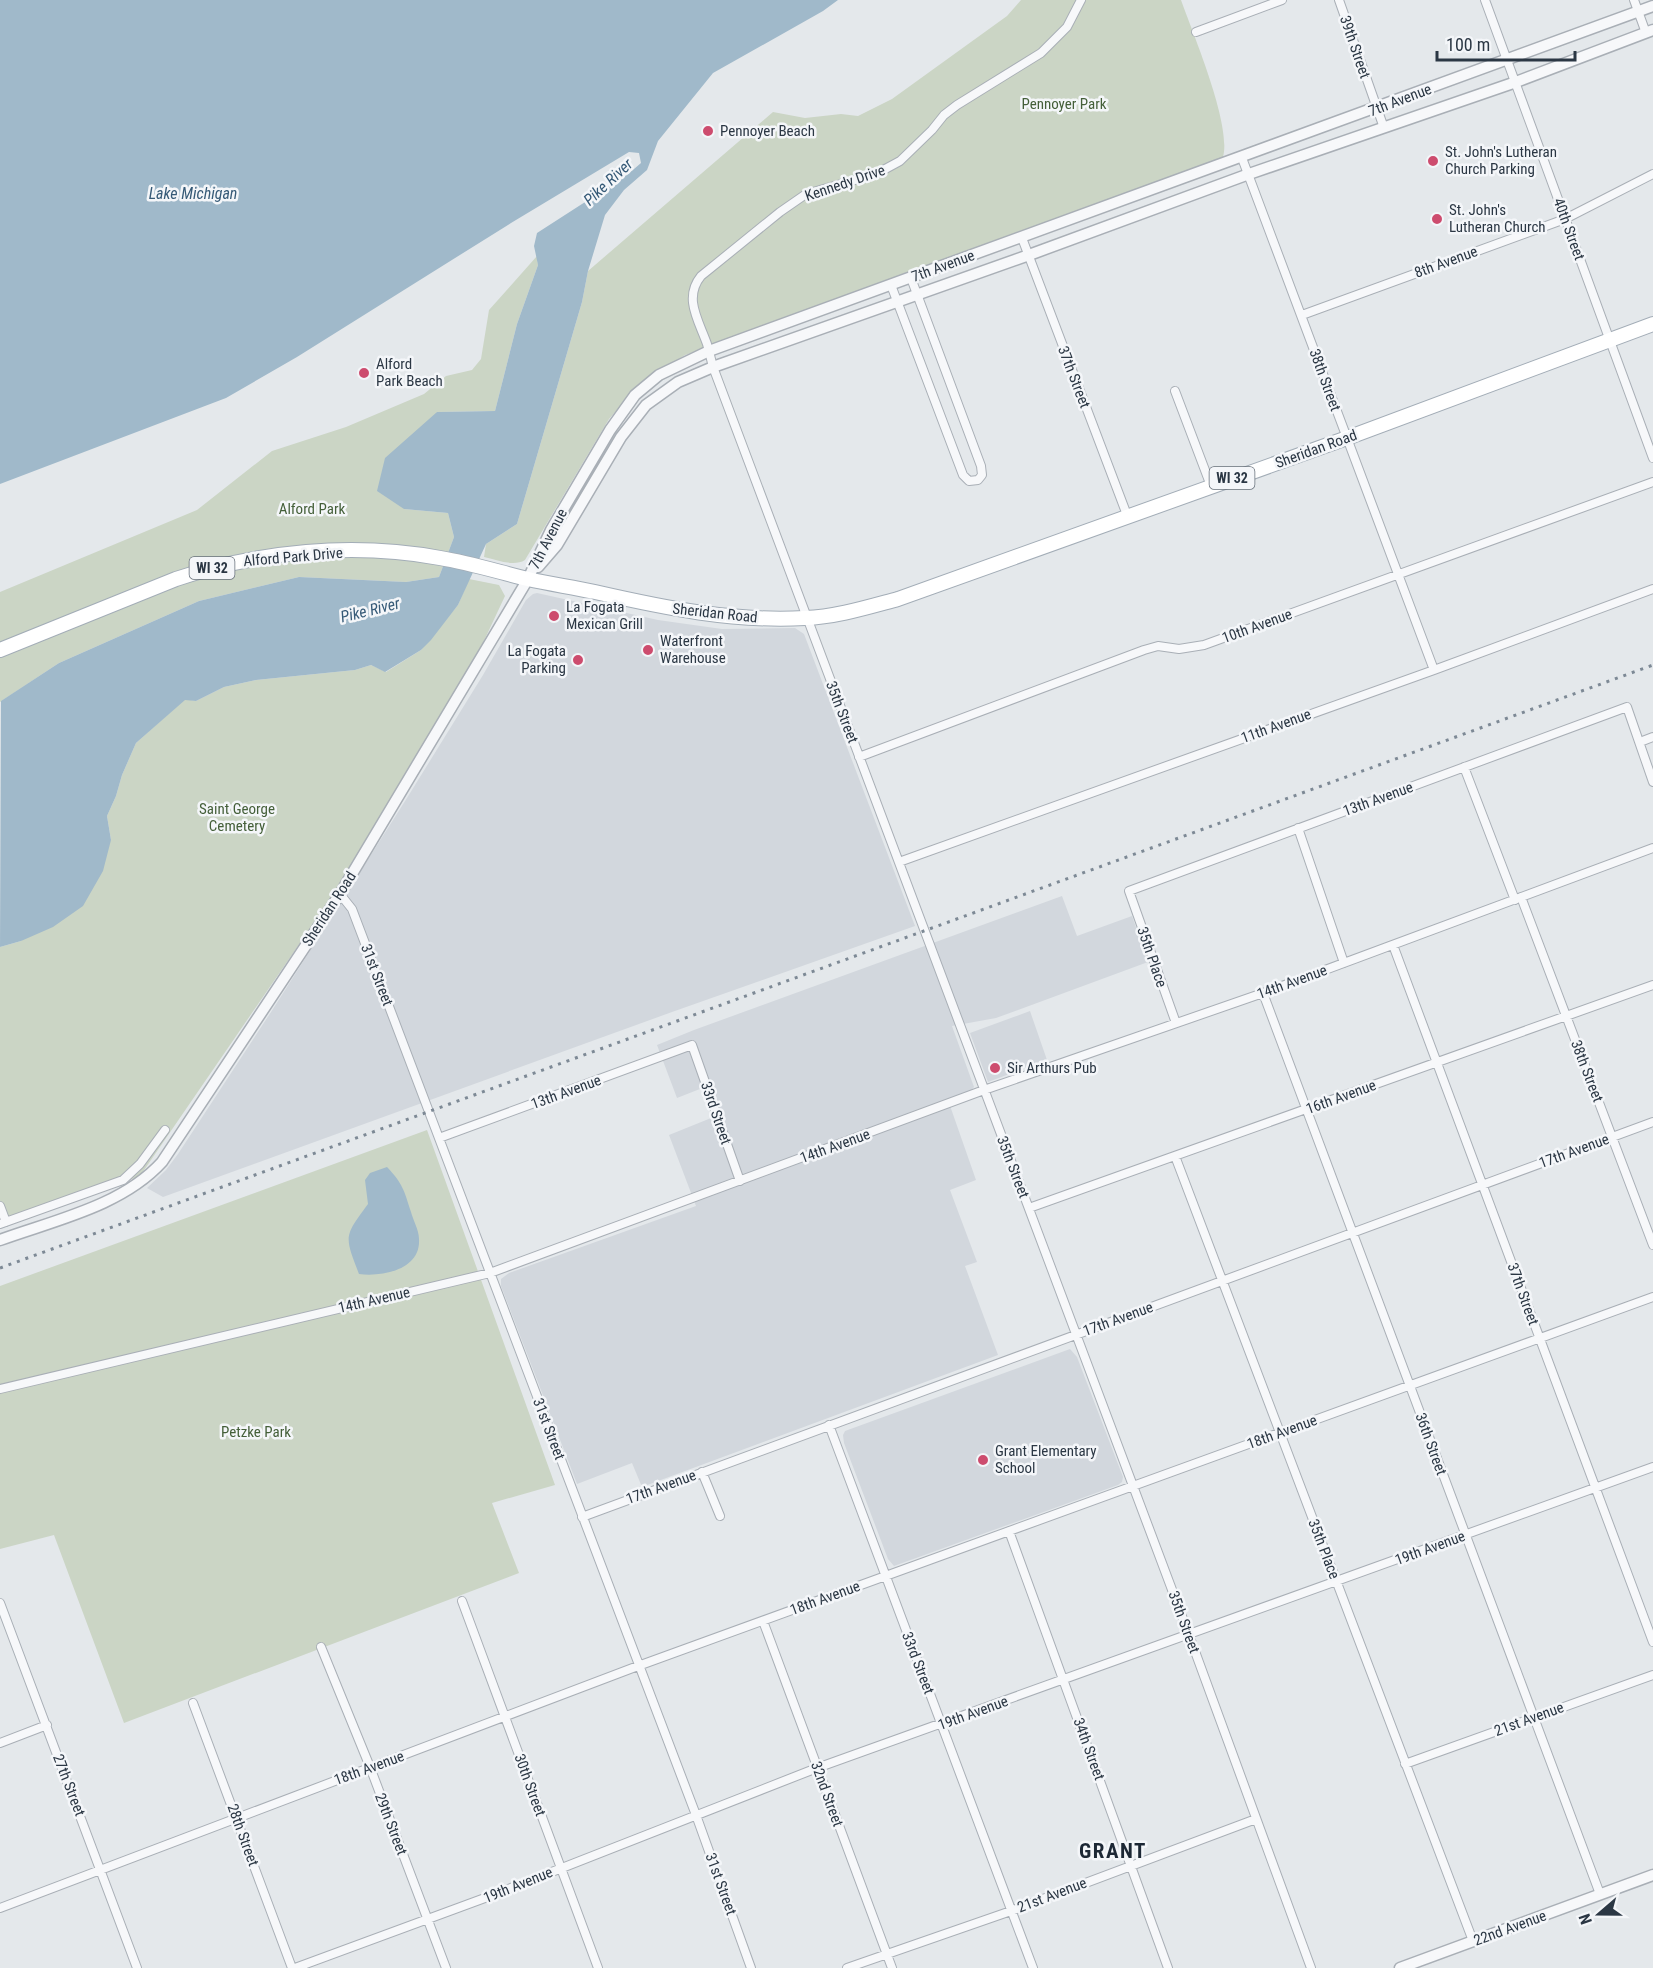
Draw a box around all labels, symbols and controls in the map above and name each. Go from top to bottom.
street label: 39th Street [1336,13,1374,81]
scale bar [1437,24,1575,62]
text: 100 m [1446,34,1490,55]
street label: 7th Avenue [1366,80,1434,120]
park label: Pennoyer Park [1021,95,1107,113]
place label: Pennoyer Beach [720,122,815,140]
marker: Pennoyer Beach [701,124,715,138]
place label: St. John's Lutheran Church Parking [1445,143,1557,178]
water label: Pike River [579,154,637,209]
marker: St. John's Lutheran Church Parking [1426,154,1440,168]
street label: Kennedy Drive [803,161,887,205]
water label: Lake Michigan [149,184,237,203]
street label: 40th Street [1549,195,1589,263]
place label: St. John's Lutheran Church [1449,201,1546,236]
marker: St. John's Lutheran Church [1430,212,1444,226]
street label: 8th Avenue [1412,242,1480,282]
street label: 7th Avenue [909,246,977,286]
street label: 37th Street [1054,343,1094,411]
street label: 38th Street [1305,346,1345,414]
place label: Alford Park Beach [376,355,443,390]
marker: Alford Park Beach [357,366,371,380]
street label: Sheridan Road [1273,426,1359,472]
road number: WI 32 [1210,467,1254,489]
park label: Alford Park [279,500,345,518]
street label: 7th Avenue [525,506,571,572]
street label: Alford Park Drive [242,544,344,570]
road number: WI 32 [190,557,234,579]
water label: Pike River [338,593,403,627]
place label: La Fogata Mexican Grill [566,598,643,633]
street label: Sheridan Road [672,600,758,626]
street label: 10th Avenue [1220,605,1294,647]
marker: La Fogata Mexican Grill [547,609,561,623]
place label: Waterfront Warehouse [660,632,726,667]
place label: La Fogata Parking [507,642,566,677]
marker: Waterfront Warehouse [641,643,655,657]
marker: La Fogata Parking [571,653,585,667]
street label: 35th Street [822,678,862,746]
street label: 11th Avenue [1239,705,1313,747]
street label: 13th Avenue [1341,778,1415,820]
park label: Saint George Cemetery [199,800,275,835]
street label: Sheridan Road [298,868,360,950]
street label: 35th Place [1133,924,1171,990]
street label: 31st Street [357,942,397,1008]
street label: 14th Avenue [1255,961,1329,1003]
street label: 38th Street [1567,1037,1607,1105]
place label: Sir Arthurs Pub [1007,1059,1097,1077]
marker: Sir Arthurs Pub [988,1061,1002,1075]
street label: 13th Avenue [529,1071,603,1113]
street label: 16th Avenue [1304,1076,1378,1118]
street label: 33rd Street [697,1079,735,1147]
street label: 14th Avenue [798,1125,872,1167]
street label: 17th Avenue [1537,1130,1611,1172]
street label: 35th Street [993,1133,1033,1201]
street label: 37th Street [1503,1260,1543,1328]
street label: 14th Avenue [336,1283,412,1317]
street label: 17th Avenue [1081,1298,1155,1340]
street label: 31st Street [529,1396,569,1462]
street label: 36th Street [1411,1410,1451,1478]
street label: 18th Avenue [1245,1411,1319,1453]
park label: Petzke Park [221,1423,291,1441]
place label: Grant Elementary School [995,1442,1097,1477]
marker: Grant Elementary School [976,1453,990,1467]
street label: 17th Avenue [624,1466,698,1508]
street label: 35th Place [1304,1516,1344,1582]
street label: 19th Avenue [1393,1527,1467,1569]
street label: 18th Avenue [788,1577,862,1619]
street label: 35th Street [1164,1588,1204,1656]
street label: 33rd Street [898,1629,938,1697]
street label: 19th Avenue [936,1692,1010,1734]
street label: 21st Avenue [1492,1698,1566,1740]
street label: 34th Street [1069,1715,1109,1783]
street label: 18th Avenue [332,1747,406,1789]
street label: 27th Street [49,1751,89,1819]
street label: 30th Street [510,1751,550,1819]
street label: 32nd Street [807,1759,847,1829]
street label: 29th Street [371,1790,411,1858]
street label: 28th Street [223,1801,263,1869]
district label: GRANT [1079,1839,1147,1863]
street label: 31st Street [701,1851,741,1917]
street label: 19th Avenue [481,1863,555,1907]
street label: 21st Avenue [1015,1874,1089,1916]
north arrow [1569,1884,1629,1944]
street label: 22nd Avenue [1471,1907,1549,1949]
text: N [1575,1911,1596,1927]

